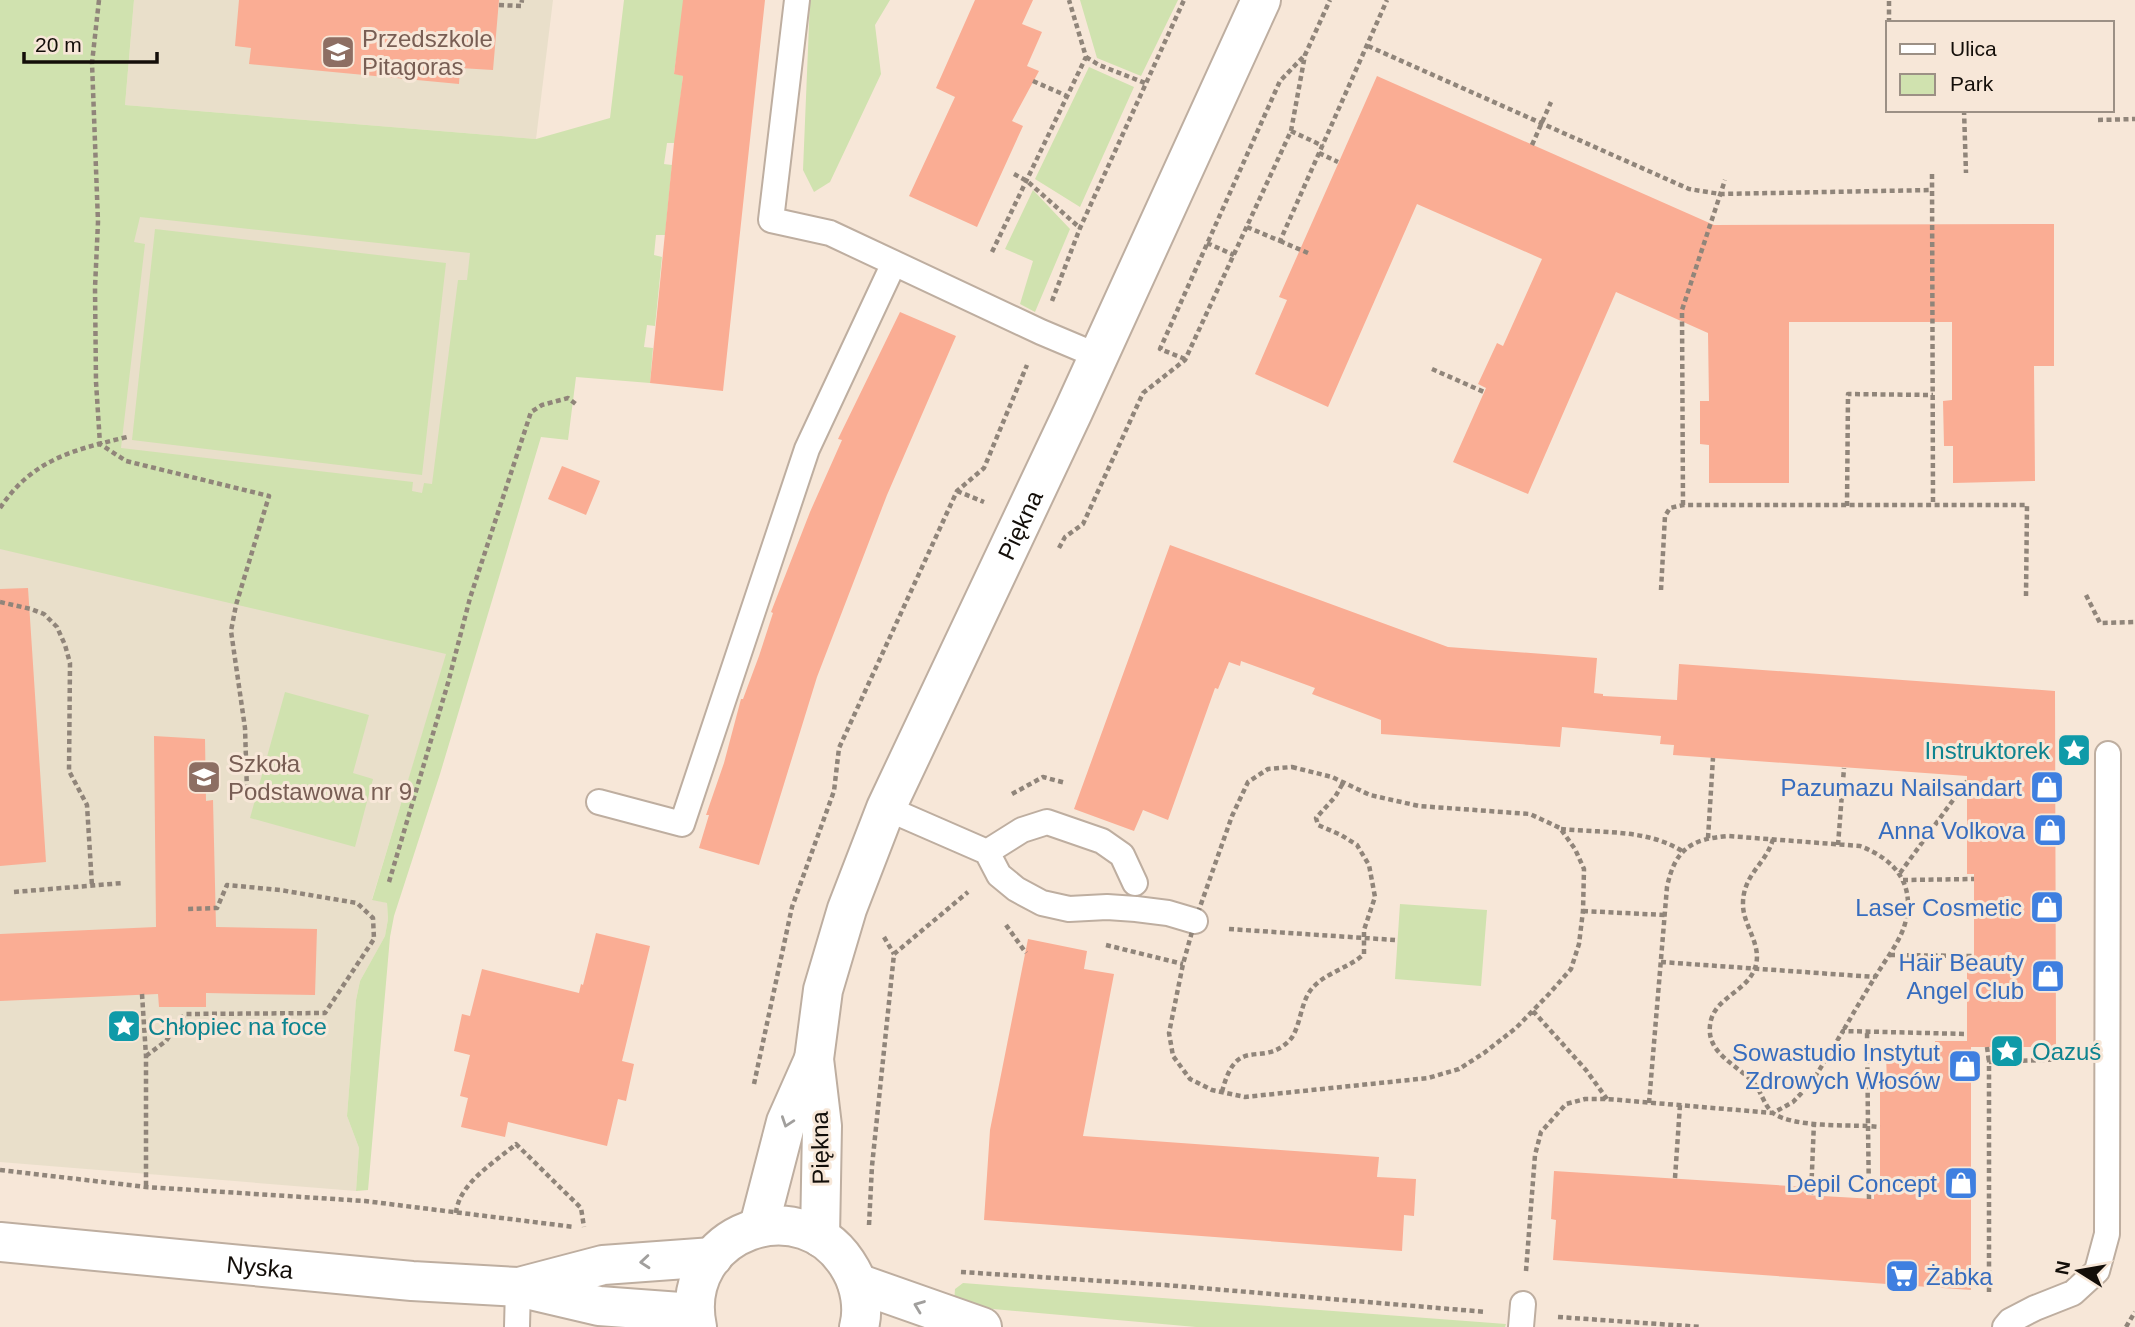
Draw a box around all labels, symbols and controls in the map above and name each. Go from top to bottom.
scale bar [24,21,158,65]
legend [1886,21,2114,112]
place label: Przedszkole Pitagoras [362,25,493,80]
text: 20 m [35,33,82,56]
school or university icon: Przedszkole Pitagoras [319,33,357,71]
text: Ulica [1950,37,1997,60]
text: Park [1950,72,1994,95]
street label: Piękna [992,485,1048,564]
place icon: Instruktorek [2055,731,2093,769]
place label: Instruktorek [1925,737,2051,764]
place label: Szkoła Podstawowa nr 9 [228,750,412,805]
school or university icon: Szkoła Podstawowa nr 9 [185,758,223,796]
shop icon: Pazumazu Nailsandart [2028,768,2066,806]
place label: Pazumazu Nailsandart [1781,774,2022,801]
shop icon: Anna Volkova [2031,811,2069,849]
place label: Anna Volkova [1878,817,2026,844]
shop icon: Laser Cosmetic [2028,888,2066,926]
place label: Laser Cosmetic [1855,894,2022,921]
place label: Hair Beauty Angel Club [1899,949,2024,1004]
shop icon: Hair Beauty Angel Club [2029,957,2067,995]
place icon: Chłopiec na foce [105,1007,143,1045]
place label: Chłopiec na foce [148,1013,327,1040]
place icon: Oazuś [1988,1032,2026,1070]
place label: Oazuś [2032,1038,2101,1065]
place label: Sowastudio Instytut Zdrowych Włosów [1732,1039,1941,1094]
shop icon: Sowastudio Instytut Zdrowych Włosów [1946,1047,1984,1085]
street label: Piękna [806,1110,834,1185]
one-way arrow [781,1115,795,1127]
shop icon: Depil Concept [1942,1164,1980,1202]
place label: Depil Concept [1786,1170,1937,1197]
north arrow [2044,1236,2114,1306]
street label: Nyska [225,1250,295,1283]
one-way arrow [639,1254,650,1269]
supermarket icon: Żabka [1883,1257,1921,1295]
text: N [2051,1259,2074,1277]
place label: Żabka [1926,1263,1993,1290]
one-way arrow [914,1300,926,1314]

